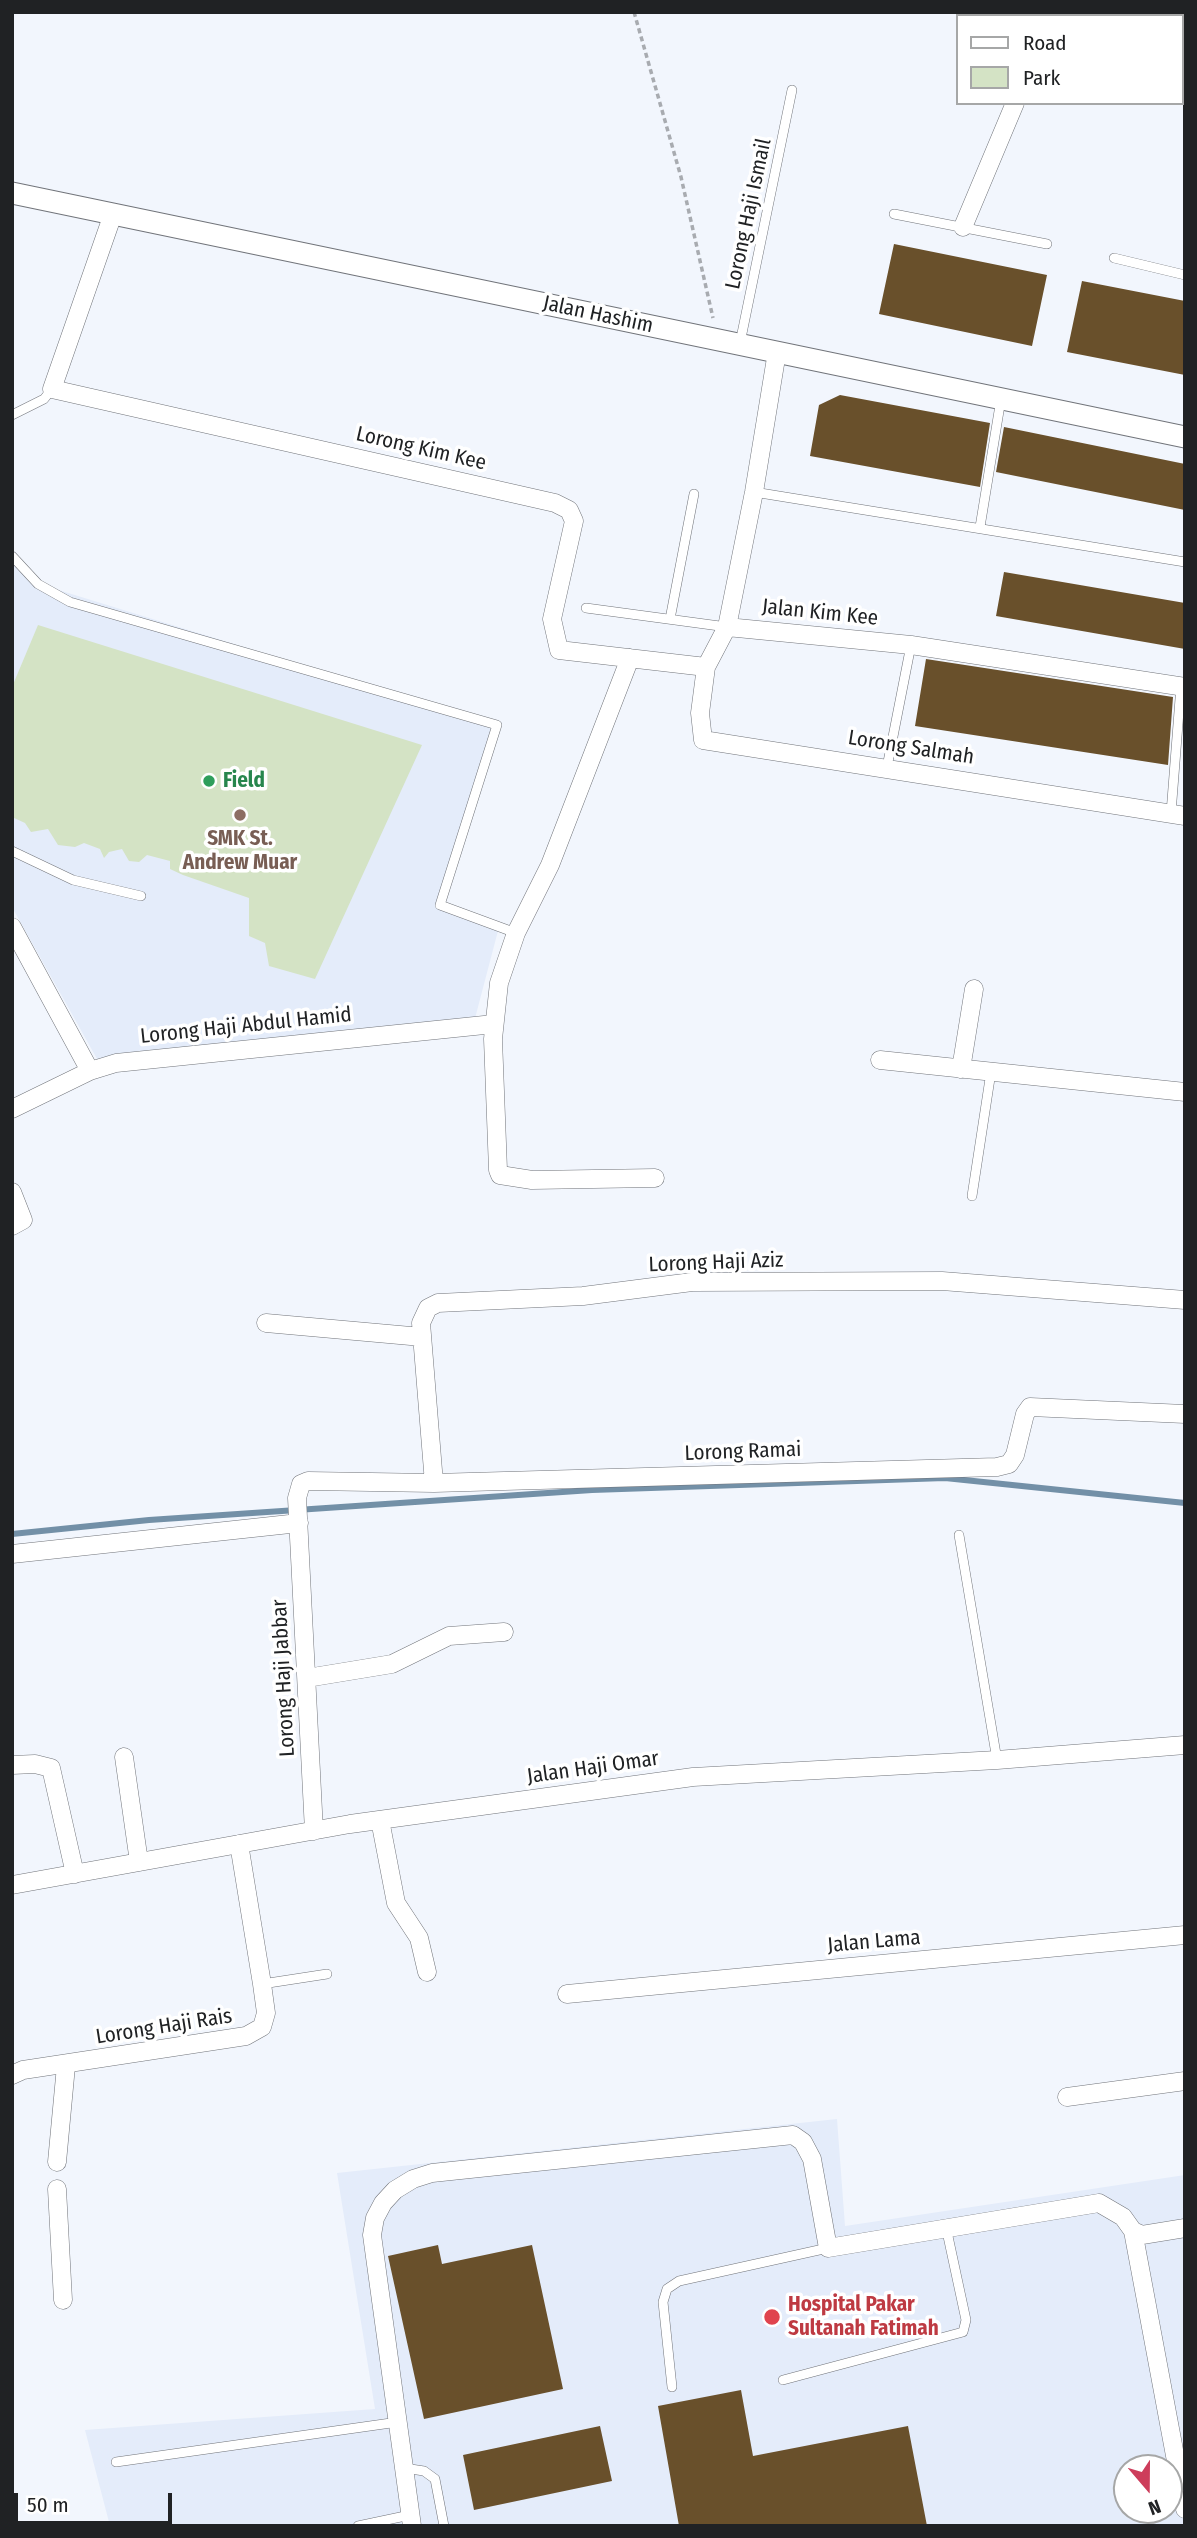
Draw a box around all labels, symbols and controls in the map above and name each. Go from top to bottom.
legend [956,14,1183,105]
text: Road [1023,30,1067,56]
text: Park [1023,65,1060,91]
street label: Lorong Haji Ismail [721,136,777,292]
street label: Jalan Hashim [541,291,655,339]
street label: Lorong Kim Kee [354,422,488,476]
street label: Jalan Kim Kee [761,594,879,632]
street label: Lorong Salmah [846,726,976,770]
place label: Field [223,768,265,794]
marker: Field [201,773,217,789]
marker: SMK St. Andrew Muar [232,807,248,823]
place label: SMK St. Andrew Muar [183,826,297,876]
street label: Lorong Haji Abdul Hamid [139,1002,353,1050]
street label: Lorong Haji Aziz [648,1248,784,1278]
street label: Lorong Ramai [684,1437,802,1467]
street label: Lorong Haji Jabbar [267,1599,301,1757]
street label: Jalan Haji Omar [525,1746,661,1790]
street label: Jalan Lama [826,1925,922,1959]
street label: Lorong Haji Rais [94,2004,234,2050]
place label: Hospital Pakar Sultanah Fatimah [788,2292,939,2342]
marker: Hospital Pakar Sultanah Fatimah [762,2307,782,2327]
north arrow [1113,2454,1183,2524]
scale bar [18,2478,175,2522]
text: 50 m [27,2492,69,2518]
text: N [1145,2495,1164,2520]

